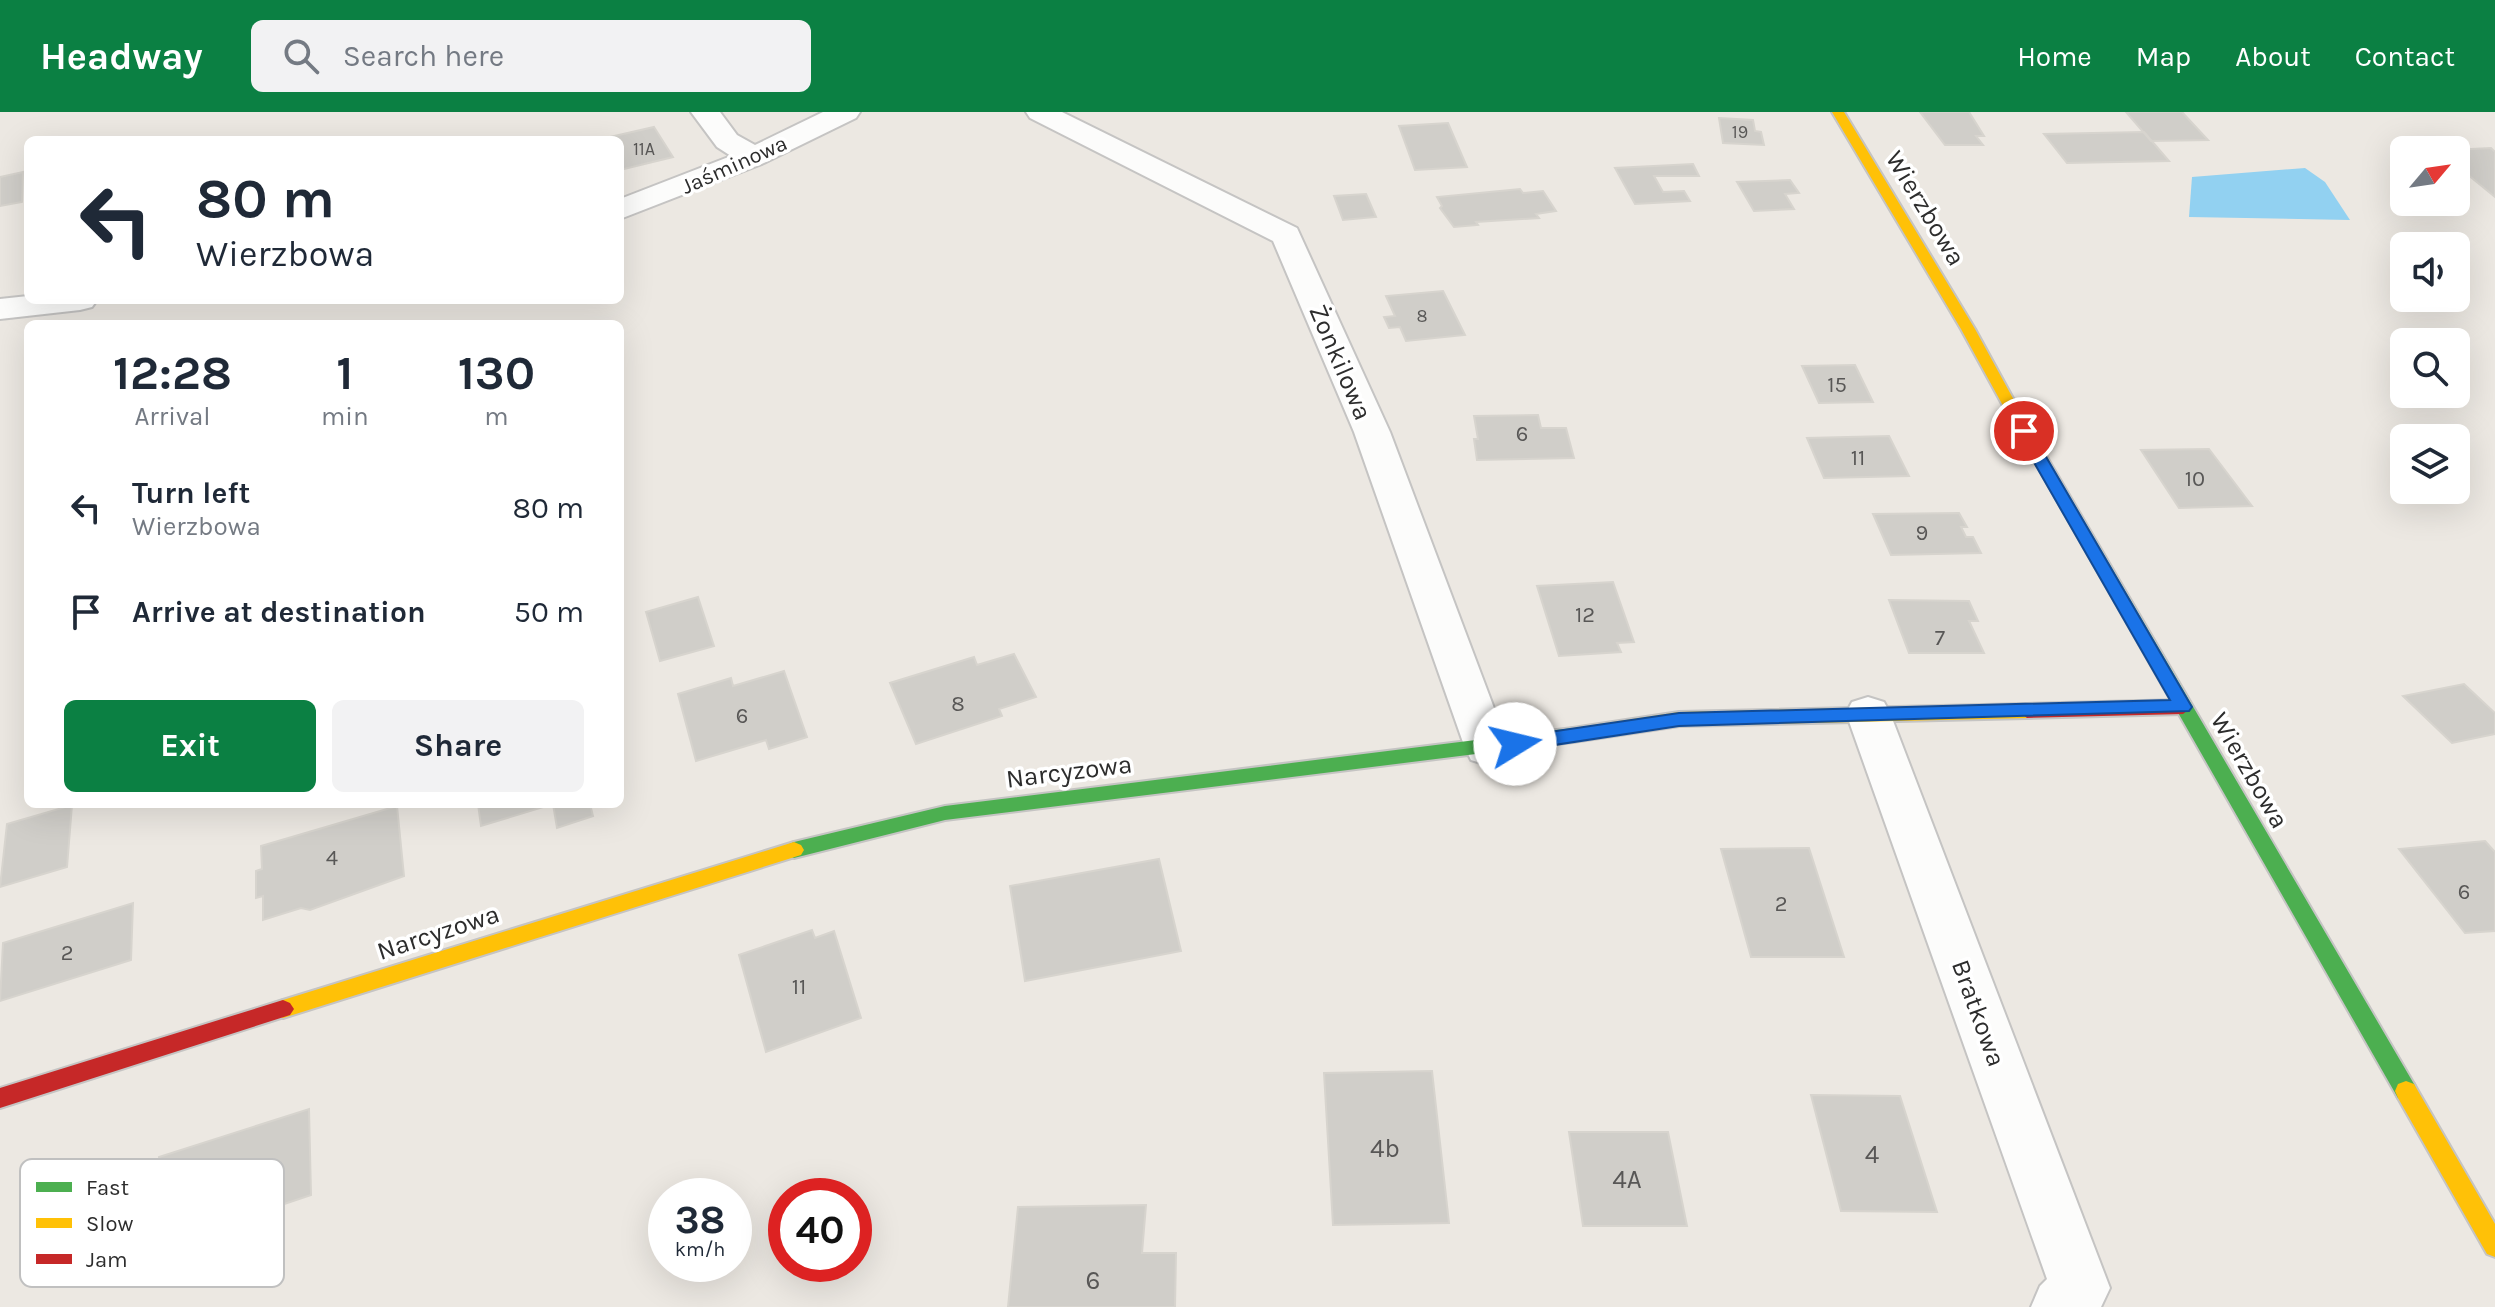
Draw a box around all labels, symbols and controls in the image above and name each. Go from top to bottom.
search box [251,20,811,92]
text: Headway [40,34,203,79]
icon: search [279,34,323,78]
text: Search here [343,38,504,74]
text: Home [2017,40,2092,73]
text: Map [2136,40,2191,73]
text: About [2235,40,2311,73]
text: Contact [2355,40,2455,73]
house number: 19 [1732,121,1748,143]
street label: Jaśminowa [677,130,791,200]
north arrow [2390,136,2470,216]
map controls [2390,136,2470,504]
house number: 11A [633,138,655,160]
street label: Wierzbowa [1879,145,1972,271]
text: 80 m [196,166,335,231]
icon: left [64,168,168,272]
button: sound [2390,232,2470,312]
text: Wierzbowa [196,233,374,275]
street label: Żonkilowa [1302,300,1379,425]
house number: 8 [1416,305,1428,327]
button: search [2390,328,2470,408]
text: 12:28 [113,345,232,401]
text: 1 [336,345,353,401]
text: 130 [458,345,535,401]
house number: 15 [1827,372,1847,398]
pin [1990,397,2058,465]
text: Arrival [134,401,211,432]
text: min [321,401,369,432]
text: m [484,401,509,432]
icon: arrive [2002,409,2046,453]
house number: 6 [1516,421,1528,447]
button: layers [2390,424,2470,504]
house number: 11 [1851,445,1865,471]
house number: 10 [2185,466,2205,492]
text: Turn left [132,475,250,511]
icon: left [64,486,108,530]
text: 80 m [513,490,584,526]
text: Wierzbowa [132,511,261,542]
house number: 9 [1916,520,1928,546]
icon: arrive [64,590,108,634]
text: Arrive at destination [132,594,426,630]
text: 50 m [514,594,584,630]
house number: 12 [1575,602,1595,628]
house number: 7 [1935,625,1945,651]
house number: 8 [951,691,965,717]
button: Exit [64,700,316,792]
button: Share [332,700,584,792]
position arrow [1473,702,1557,786]
house number: 6 [736,703,748,729]
street label: Wierzbowa [2204,707,2295,834]
street label: Narcyzowa [1004,748,1134,795]
house number: 4 [326,845,338,871]
house number: 6 [2458,879,2470,905]
house number: 2 [1775,891,1787,917]
street label: Narcyzowa [373,898,503,967]
house number: 2 [61,940,73,966]
street label: Bratkowa [1945,955,2012,1071]
house number: 11 [792,974,806,1000]
house number: 4b [1370,1133,1400,1164]
house number: 4 [1865,1139,1879,1170]
legend [20,1159,284,1287]
house number: 4A [1612,1164,1642,1195]
text: Fast [86,1175,129,1201]
speed limit sign: 40 [768,1178,872,1282]
text: 38 [675,1196,725,1243]
text: Slow [86,1211,133,1237]
text: km/h [675,1238,725,1261]
text: Jam [86,1247,128,1273]
house number: 6 [1086,1265,1100,1296]

